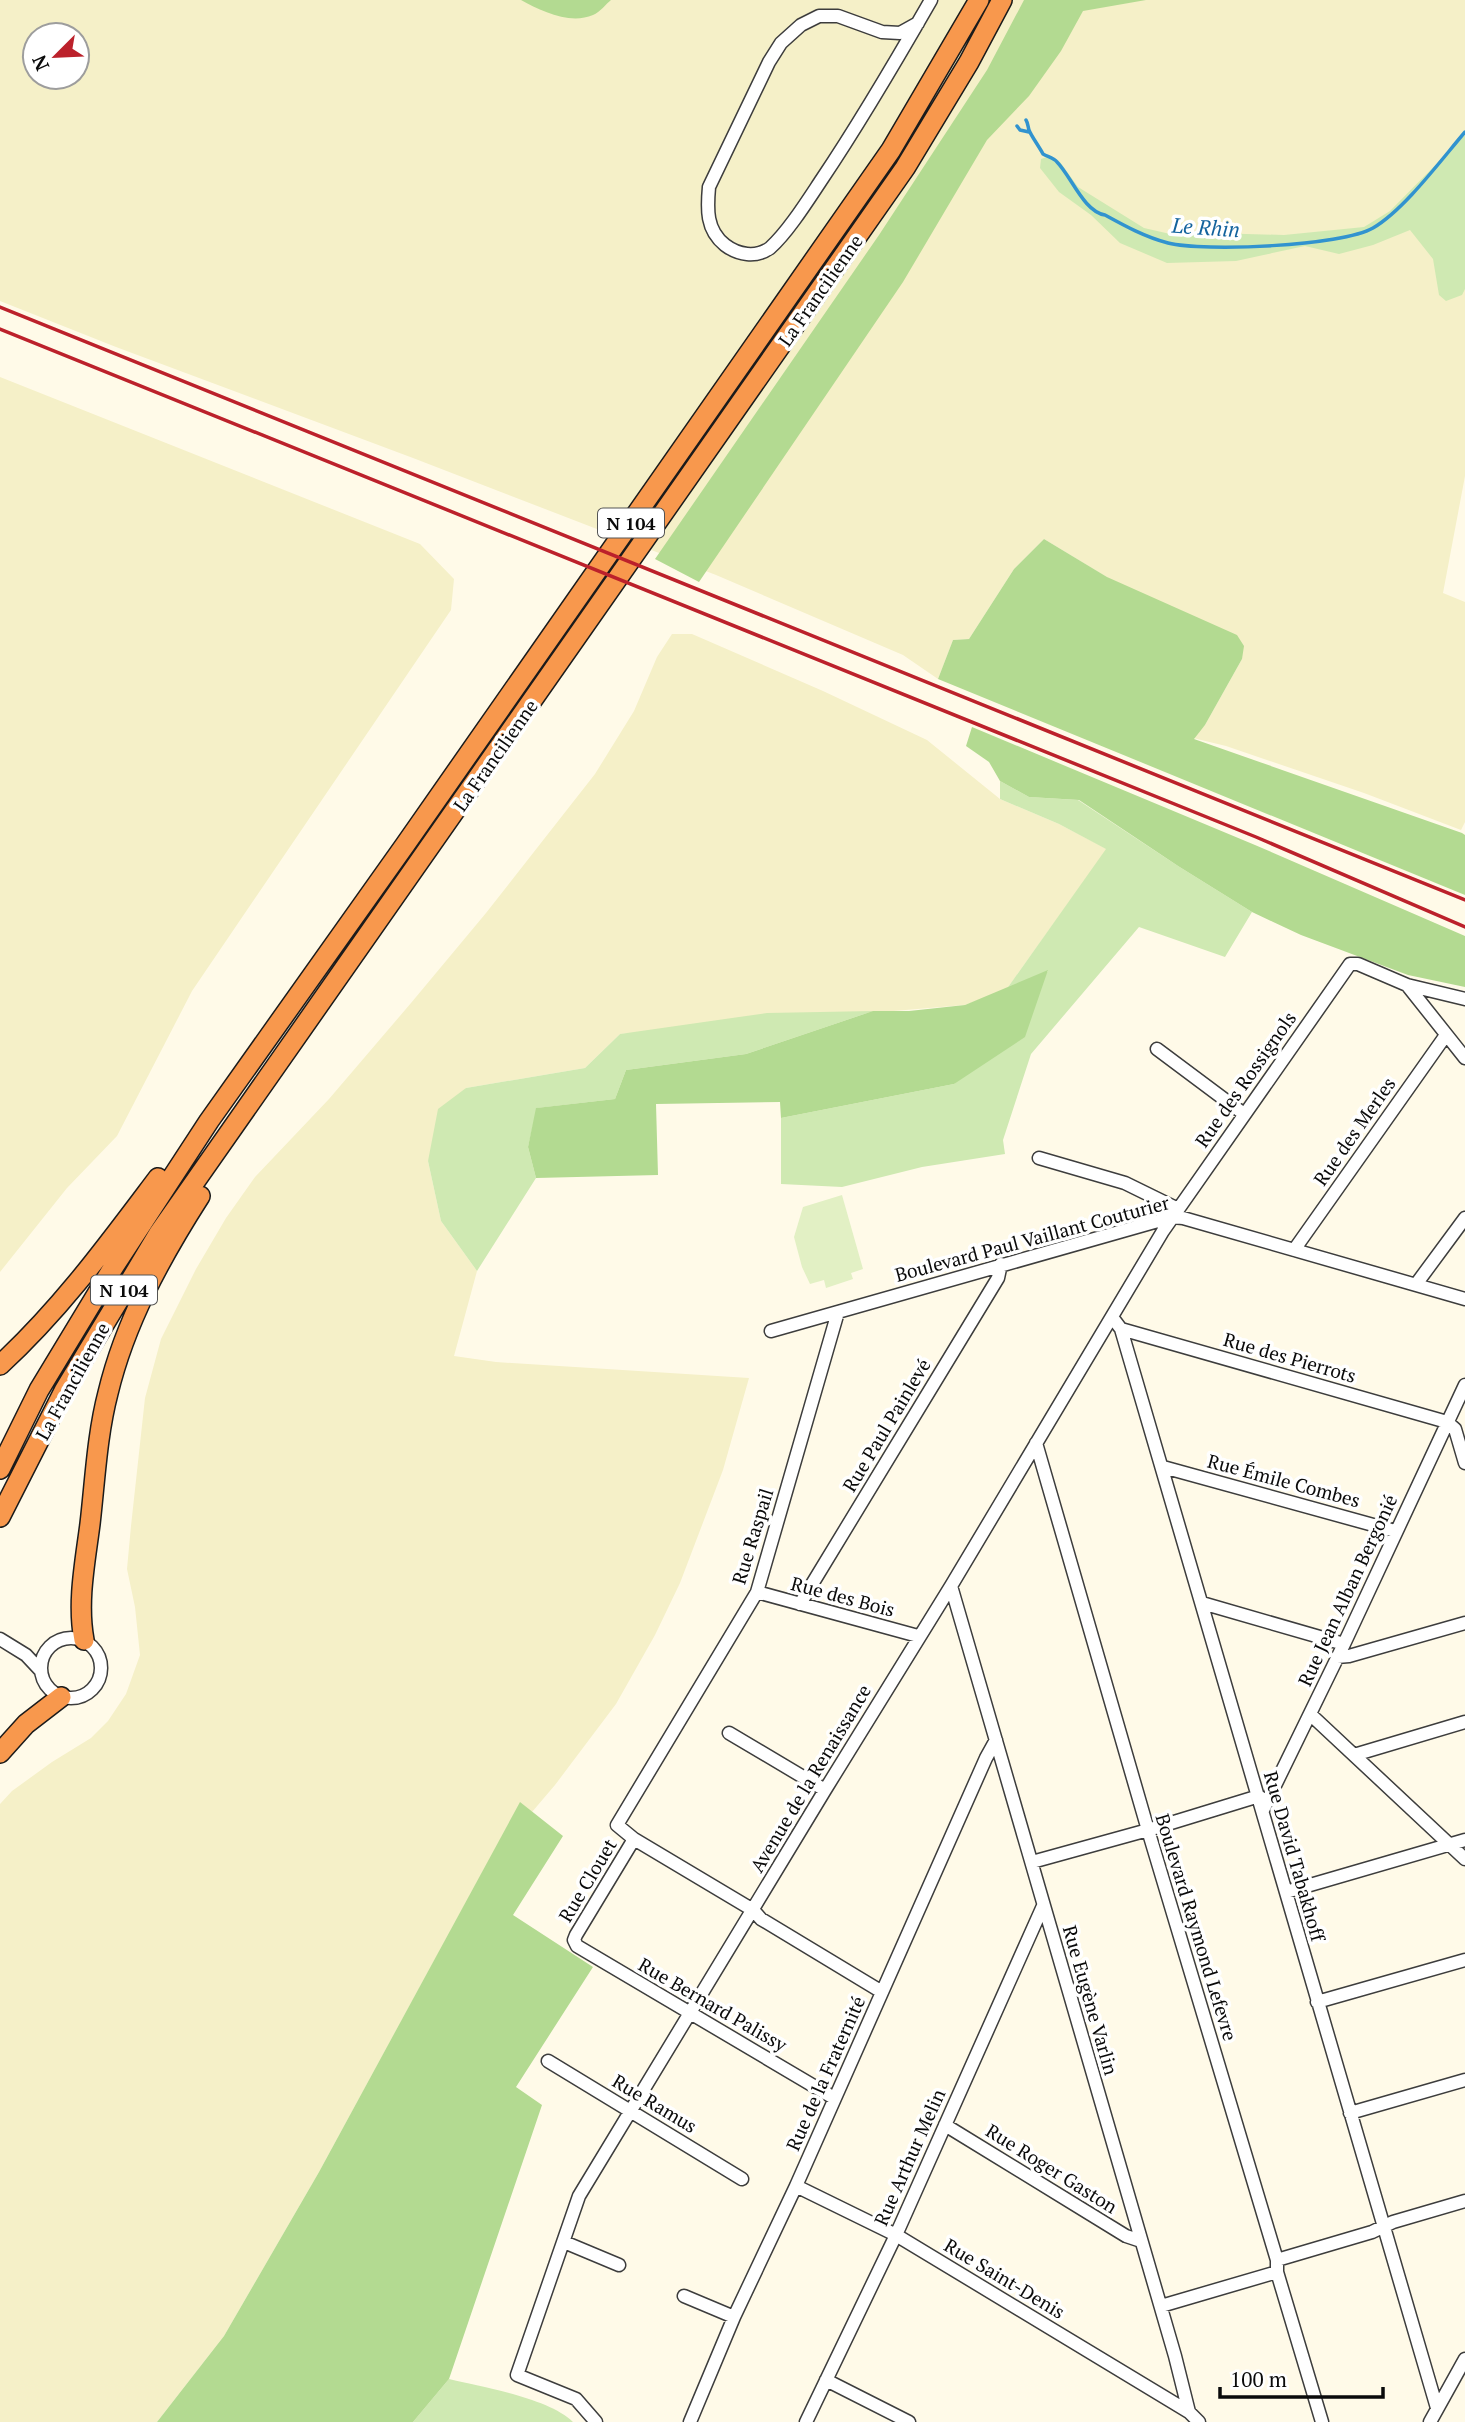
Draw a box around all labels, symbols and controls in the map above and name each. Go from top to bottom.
north arrow [21,21,91,91]
text: N [25,51,54,75]
water label: Le Rhin [1170,211,1241,243]
street label: La Francilienne [772,229,868,351]
road number: N 104 [598,508,664,538]
street label: La Francilienne [447,694,543,816]
street label: Rue des Rossignols [1189,1006,1301,1152]
street label: Rue des Merles [1307,1072,1401,1190]
street label: Boulevard Paul Vaillant Couturier [892,1189,1173,1287]
road number: N 104 [91,1275,157,1304]
street label: La Francilienne [29,1318,115,1444]
street label: Rue des Pierrots [1221,1326,1359,1388]
street label: Rue Paul Painlevé [836,1354,936,1496]
street label: Rue Émile Combes [1205,1448,1363,1512]
street label: Rue Raspail [726,1485,778,1587]
street label: Rue Jean Alban Bergonié [1292,1490,1402,1690]
street label: Rue des Bois [788,1570,898,1622]
street label: Avenue de la Renaissance [744,1680,876,1876]
street label: Rue David Tabakhoff [1259,1768,1332,1945]
street label: Boulevard Raymond Lefevre [1151,1810,1243,2044]
street label: Rue Clouet [552,1834,622,1926]
street label: Rue Eugène Varlin [1058,1922,1124,2078]
street label: Rue Bernard Palissy [634,1951,792,2057]
street label: Rue de la Fraternité [780,1992,870,2154]
street label: Rue Ramus [608,2068,702,2138]
street label: Rue Arthur Melin [868,2085,950,2229]
street label: Rue Roger Gaston [982,2117,1122,2219]
street label: Rue Saint-Denis [940,2232,1070,2324]
scale bar [1220,2356,1383,2400]
text: 100 m [1230,2365,1287,2393]

